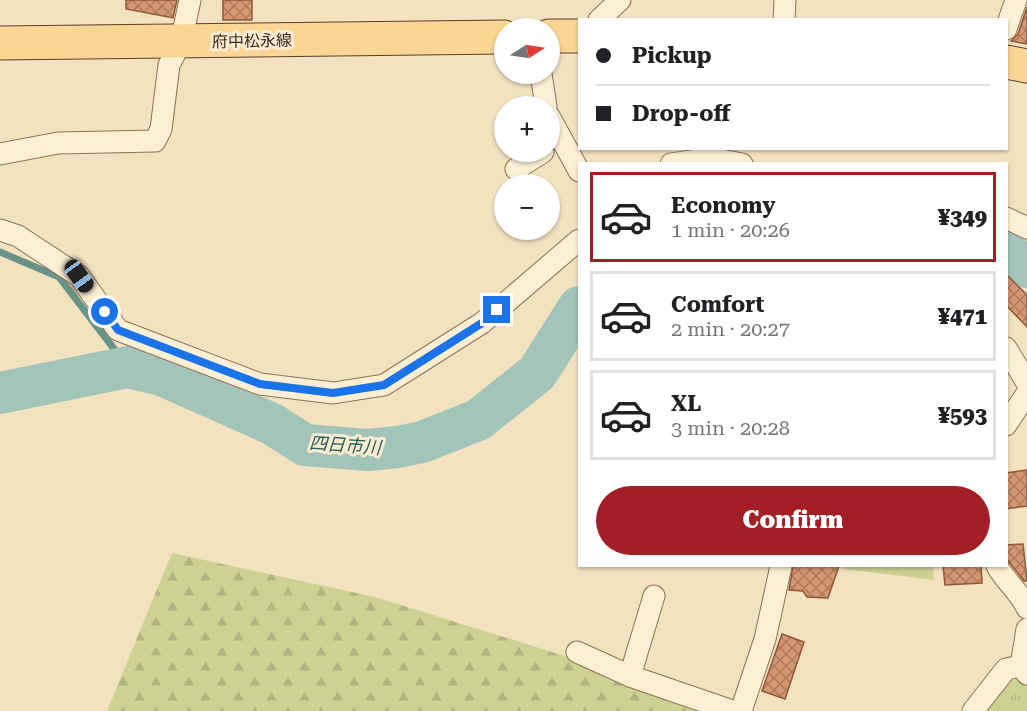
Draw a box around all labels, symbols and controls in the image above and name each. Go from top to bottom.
north arrow [494,18,560,84]
map controls [494,18,560,240]
street label: 府中松永線 [212,31,292,51]
text: Pickup [632,43,712,68]
button: + [494,96,560,162]
text: Drop-off [632,101,730,126]
button: − [494,174,560,240]
icon: car [599,190,653,244]
text: Economy [671,193,775,218]
text: ¥349 [938,205,987,230]
text: 1 min · 20:26 [671,218,790,242]
car [61,256,97,296]
icon: car [599,289,653,343]
text: Comfort [671,292,764,317]
route end [483,296,510,323]
route start [91,298,118,325]
text: ¥471 [938,304,987,329]
text: 2 min · 20:27 [671,317,790,341]
icon: car [599,388,653,442]
text: XL [671,391,701,416]
text: ¥593 [938,403,987,428]
text: 3 min · 20:28 [671,416,790,440]
water label: 四日市川 [308,432,384,458]
button: Confirm [596,486,990,555]

